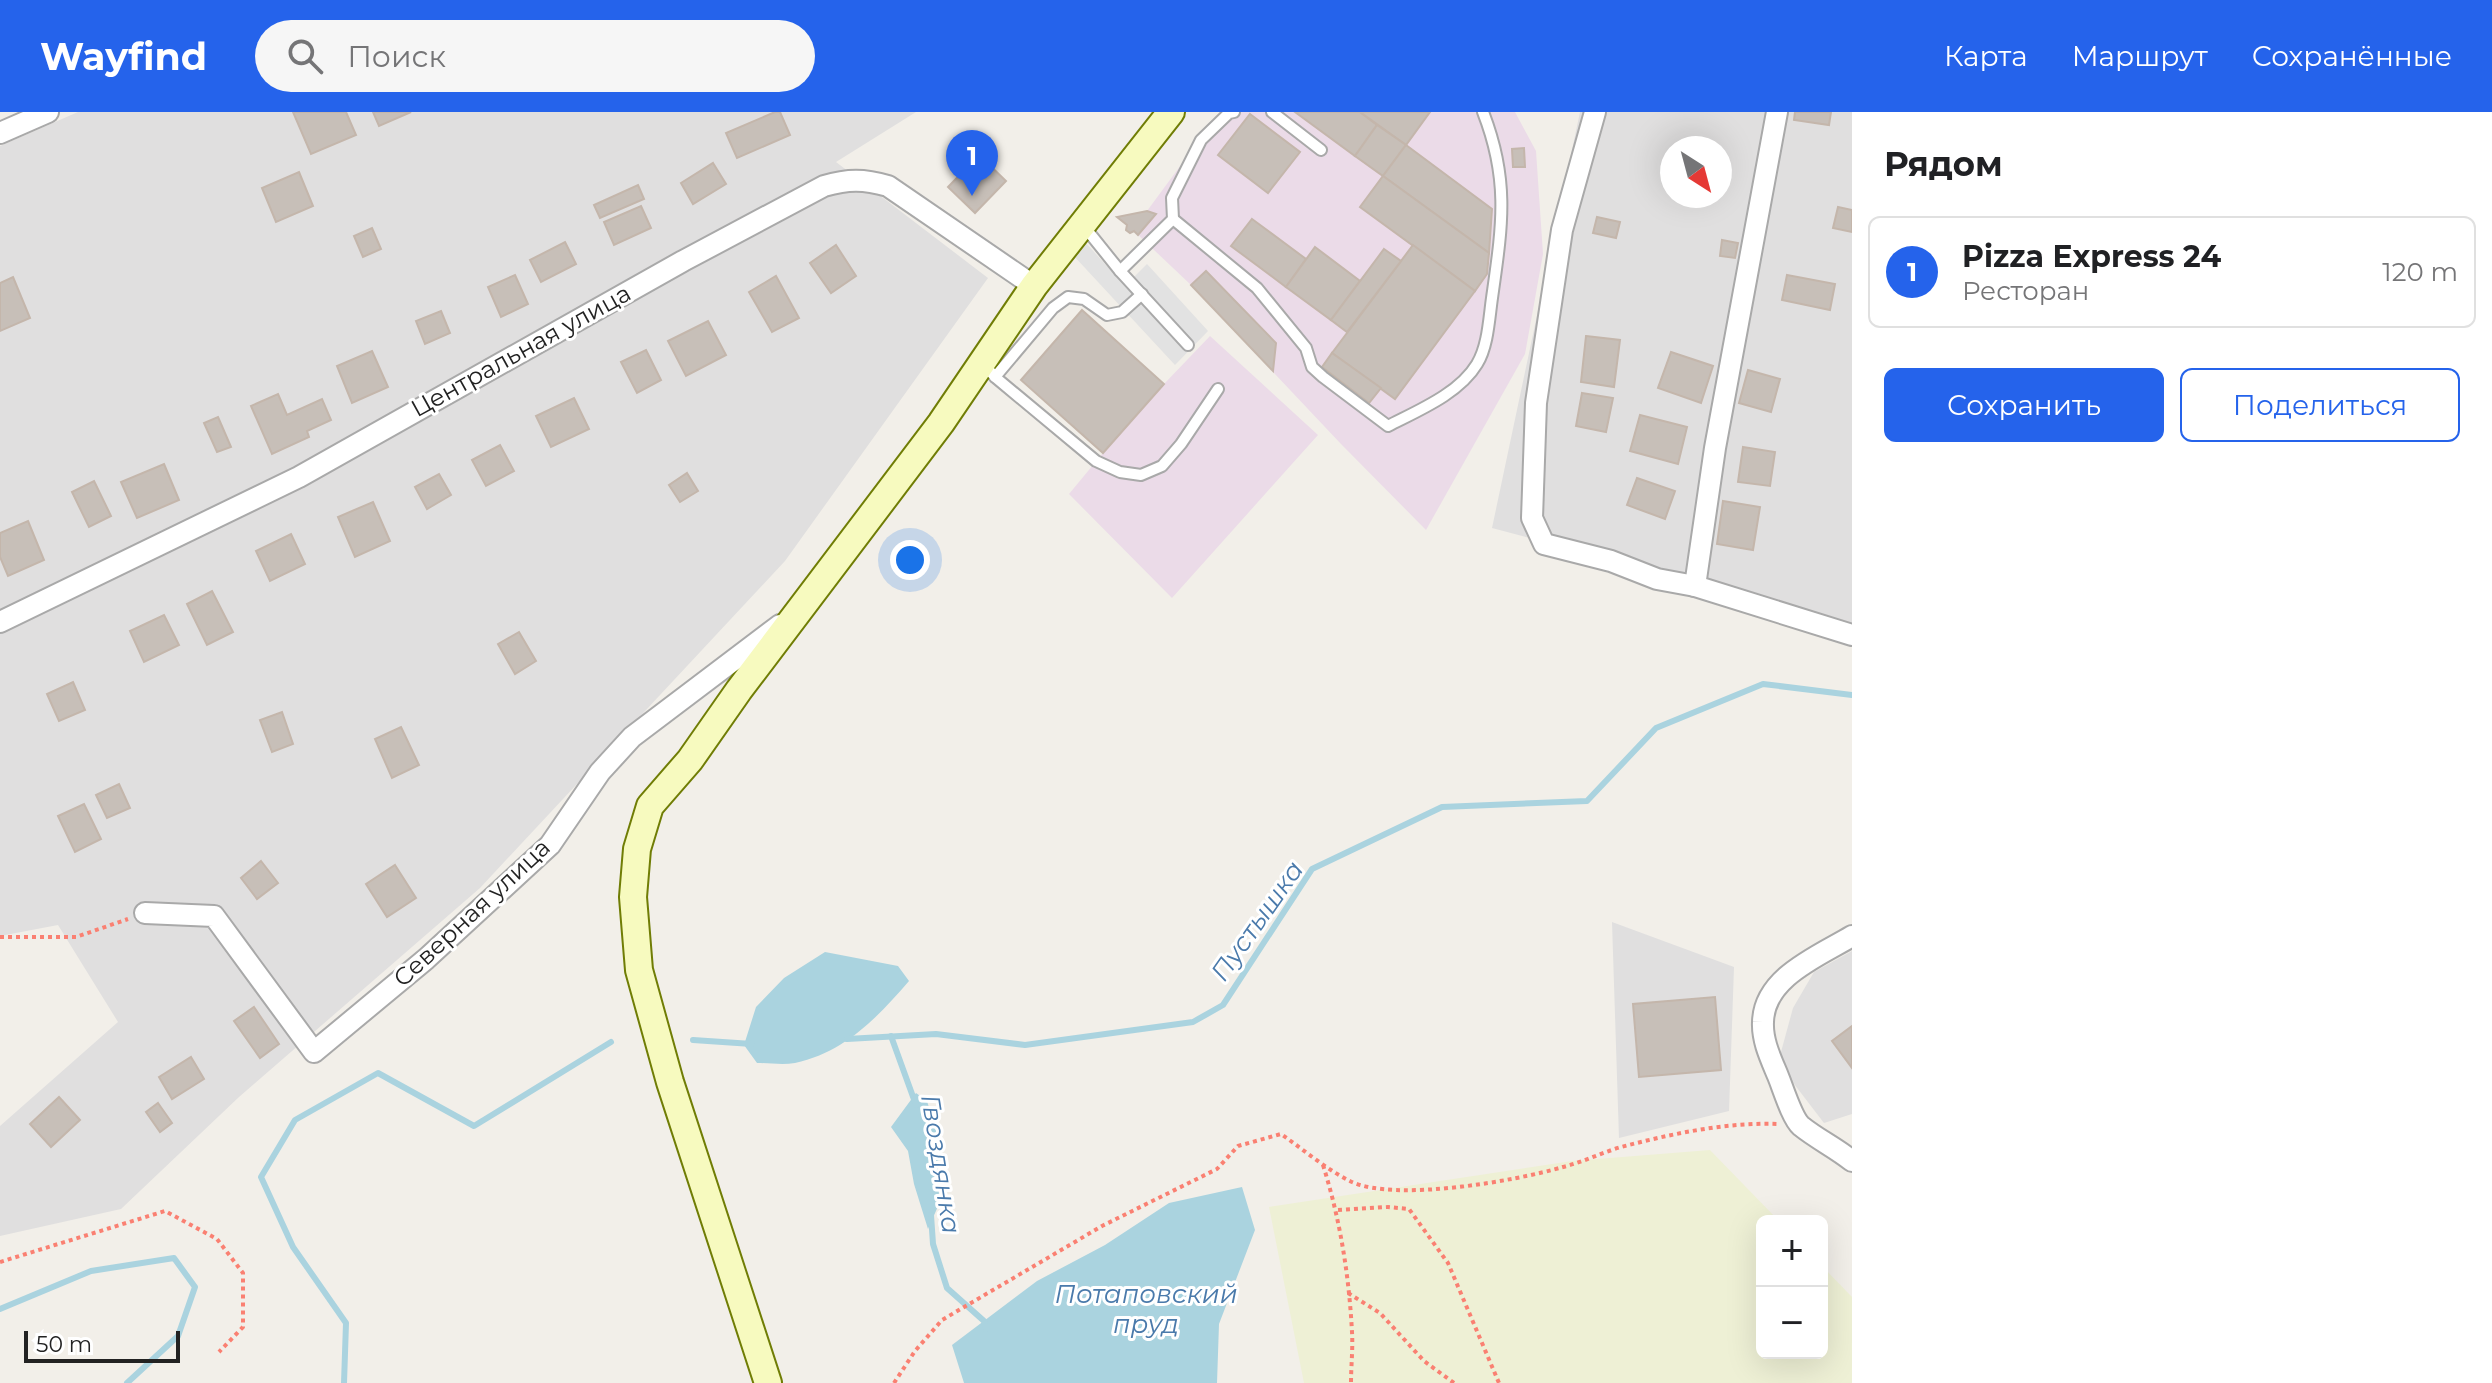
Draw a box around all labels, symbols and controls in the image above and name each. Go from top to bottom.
search box [255,20,815,92]
text: Wayfind [40,33,207,80]
icon: search [283,34,327,78]
text: Поиск [347,38,446,75]
text: Карта [1944,39,2028,73]
text: Маршрут [2072,39,2208,73]
text: Сохранённые [2252,39,2452,73]
pin: 1 [946,130,998,196]
north arrow [1660,136,1732,208]
text: Рядом [1884,143,2003,185]
text: Pizza Express 24 [1962,238,2221,275]
text: 1 [1907,256,1917,288]
text: 120 m [2382,256,2458,288]
text: Ресторан [1962,275,2089,307]
street label: Центральная улица [406,278,636,423]
button: Сохранить [1884,368,2164,442]
button: Поделиться [2180,368,2460,442]
your location [890,540,930,580]
street label: Северная улица [387,833,556,993]
water label: Пустышка [1204,855,1310,987]
water label: Гвоздянка [914,1092,968,1236]
map controls [1756,1215,1828,1359]
button: + [1756,1215,1828,1287]
water label: Потаповский пруд [1054,1278,1238,1340]
button: − [1756,1287,1828,1359]
scale bar [24,1327,180,1363]
text: 50 m [36,1331,92,1358]

